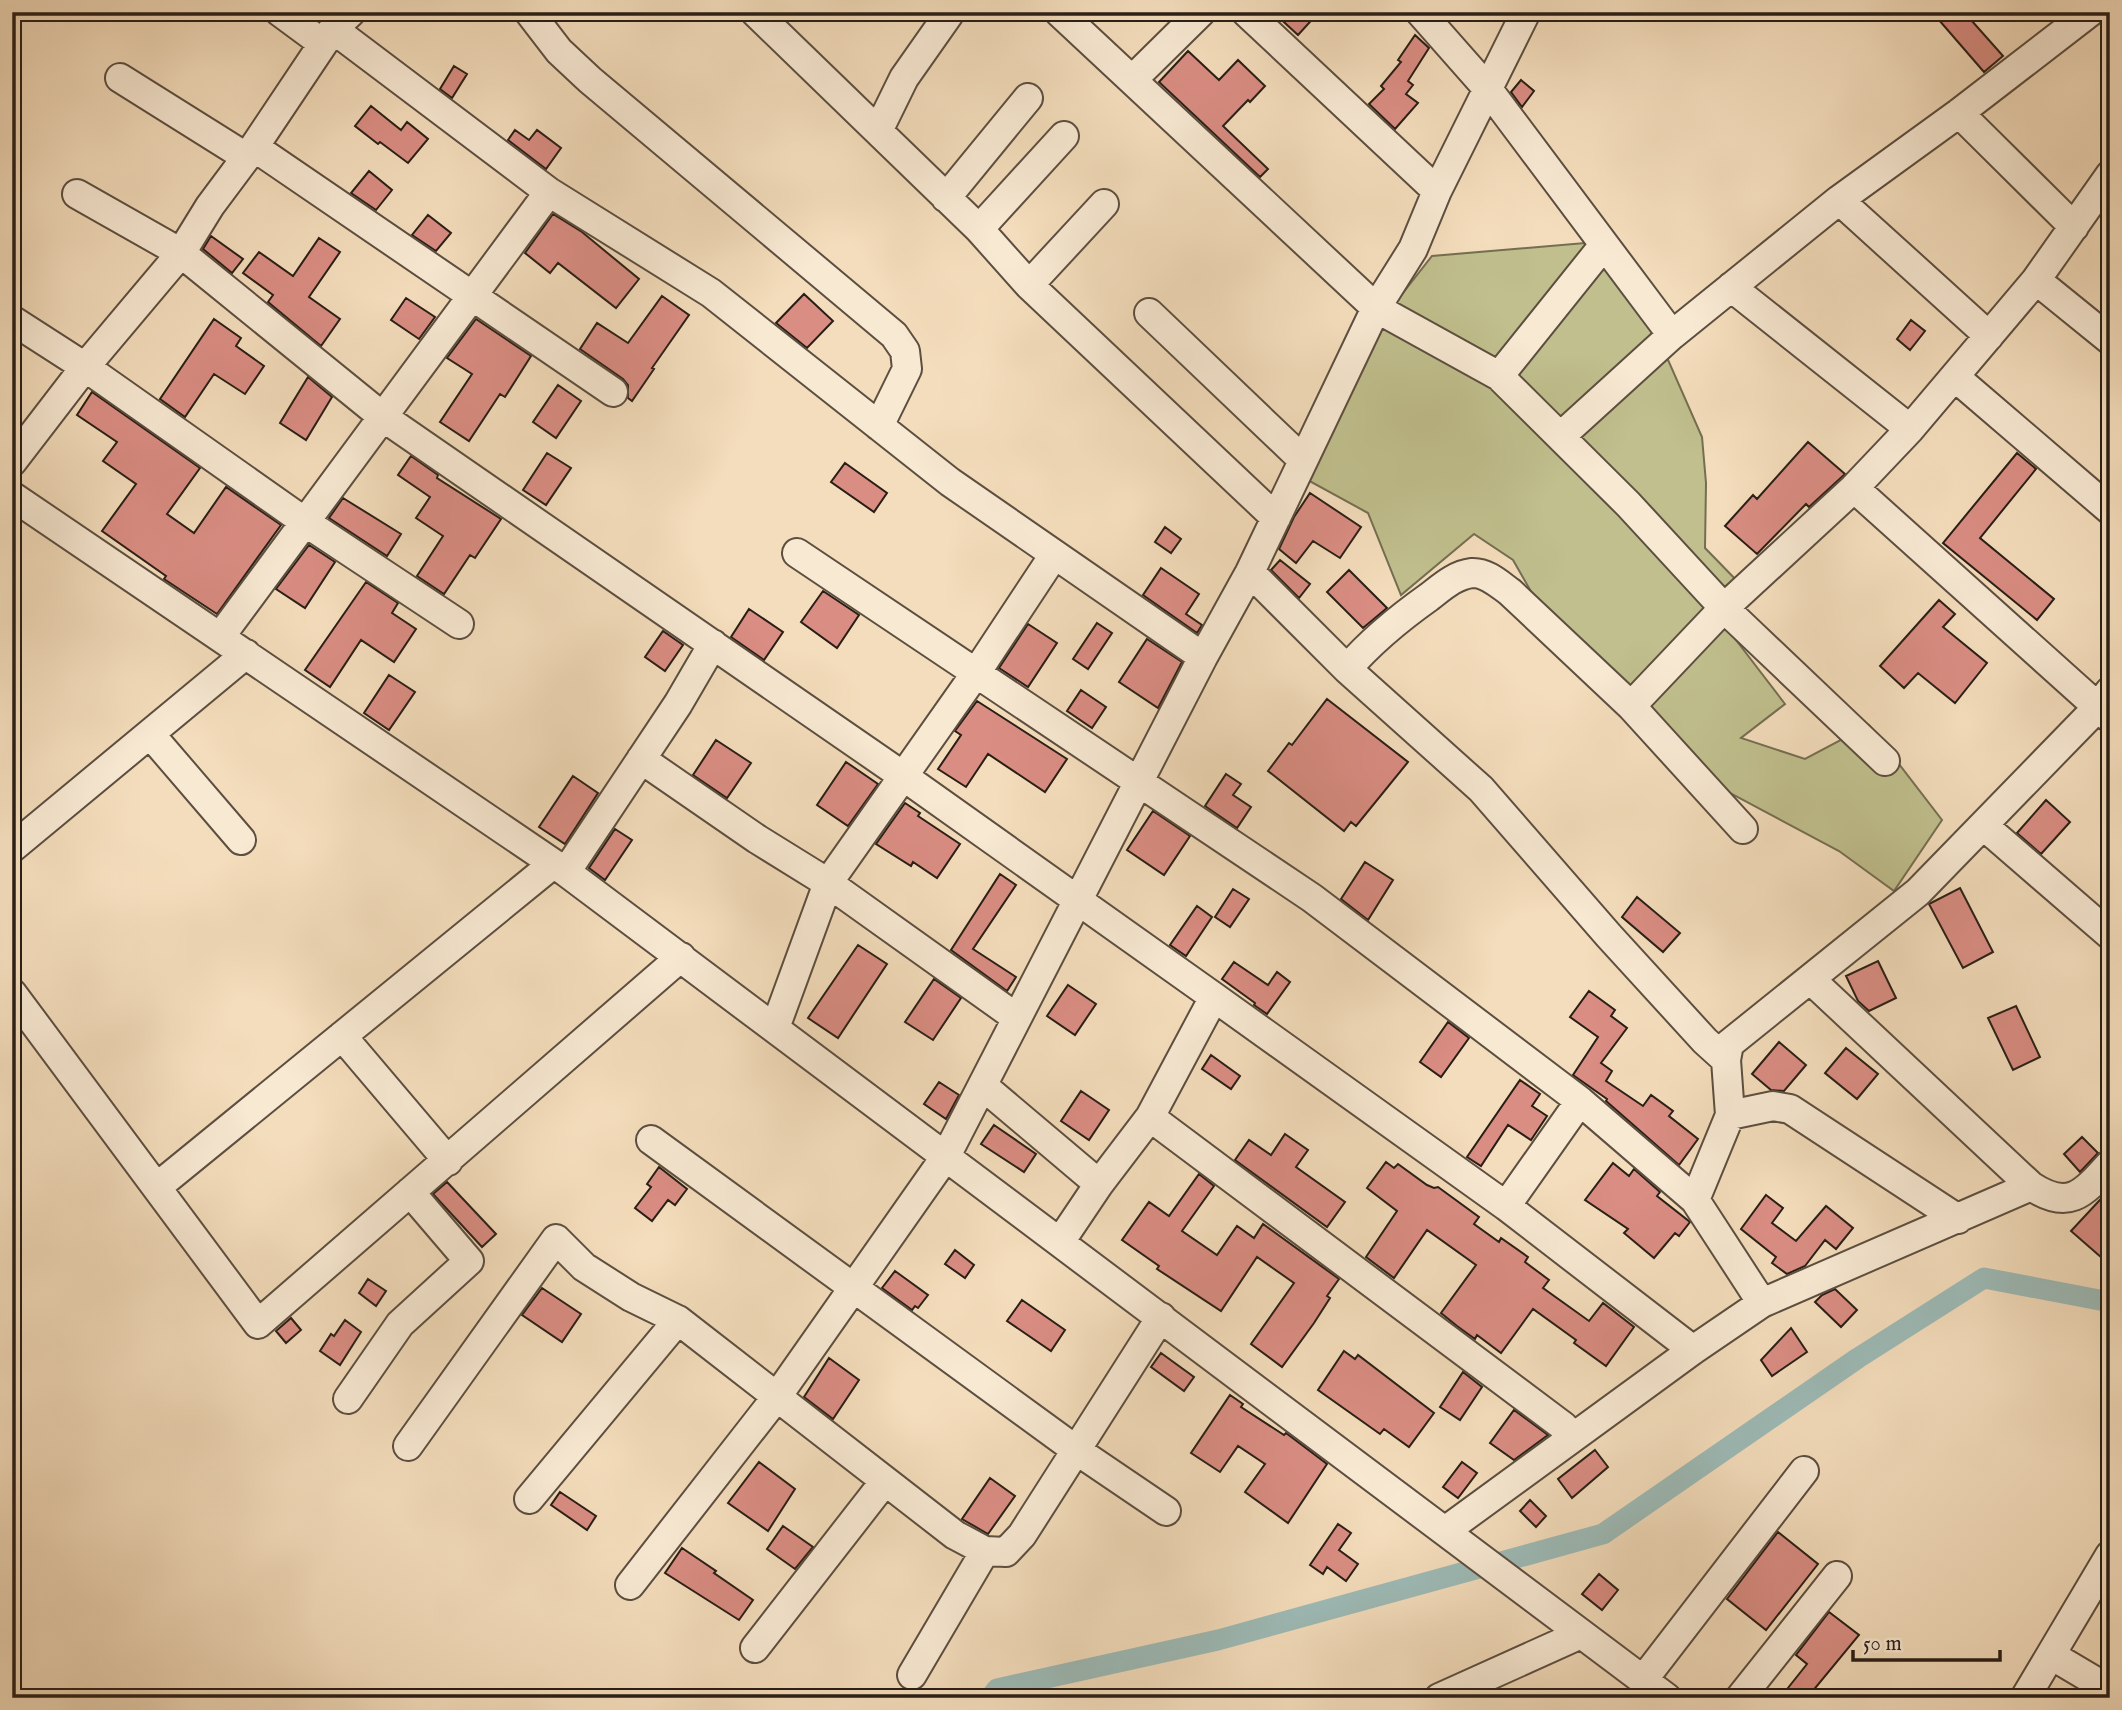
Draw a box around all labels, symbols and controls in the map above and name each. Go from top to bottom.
scale bar [1853,1619,2000,1663]
text: 50 m [1863,1631,1902,1658]

